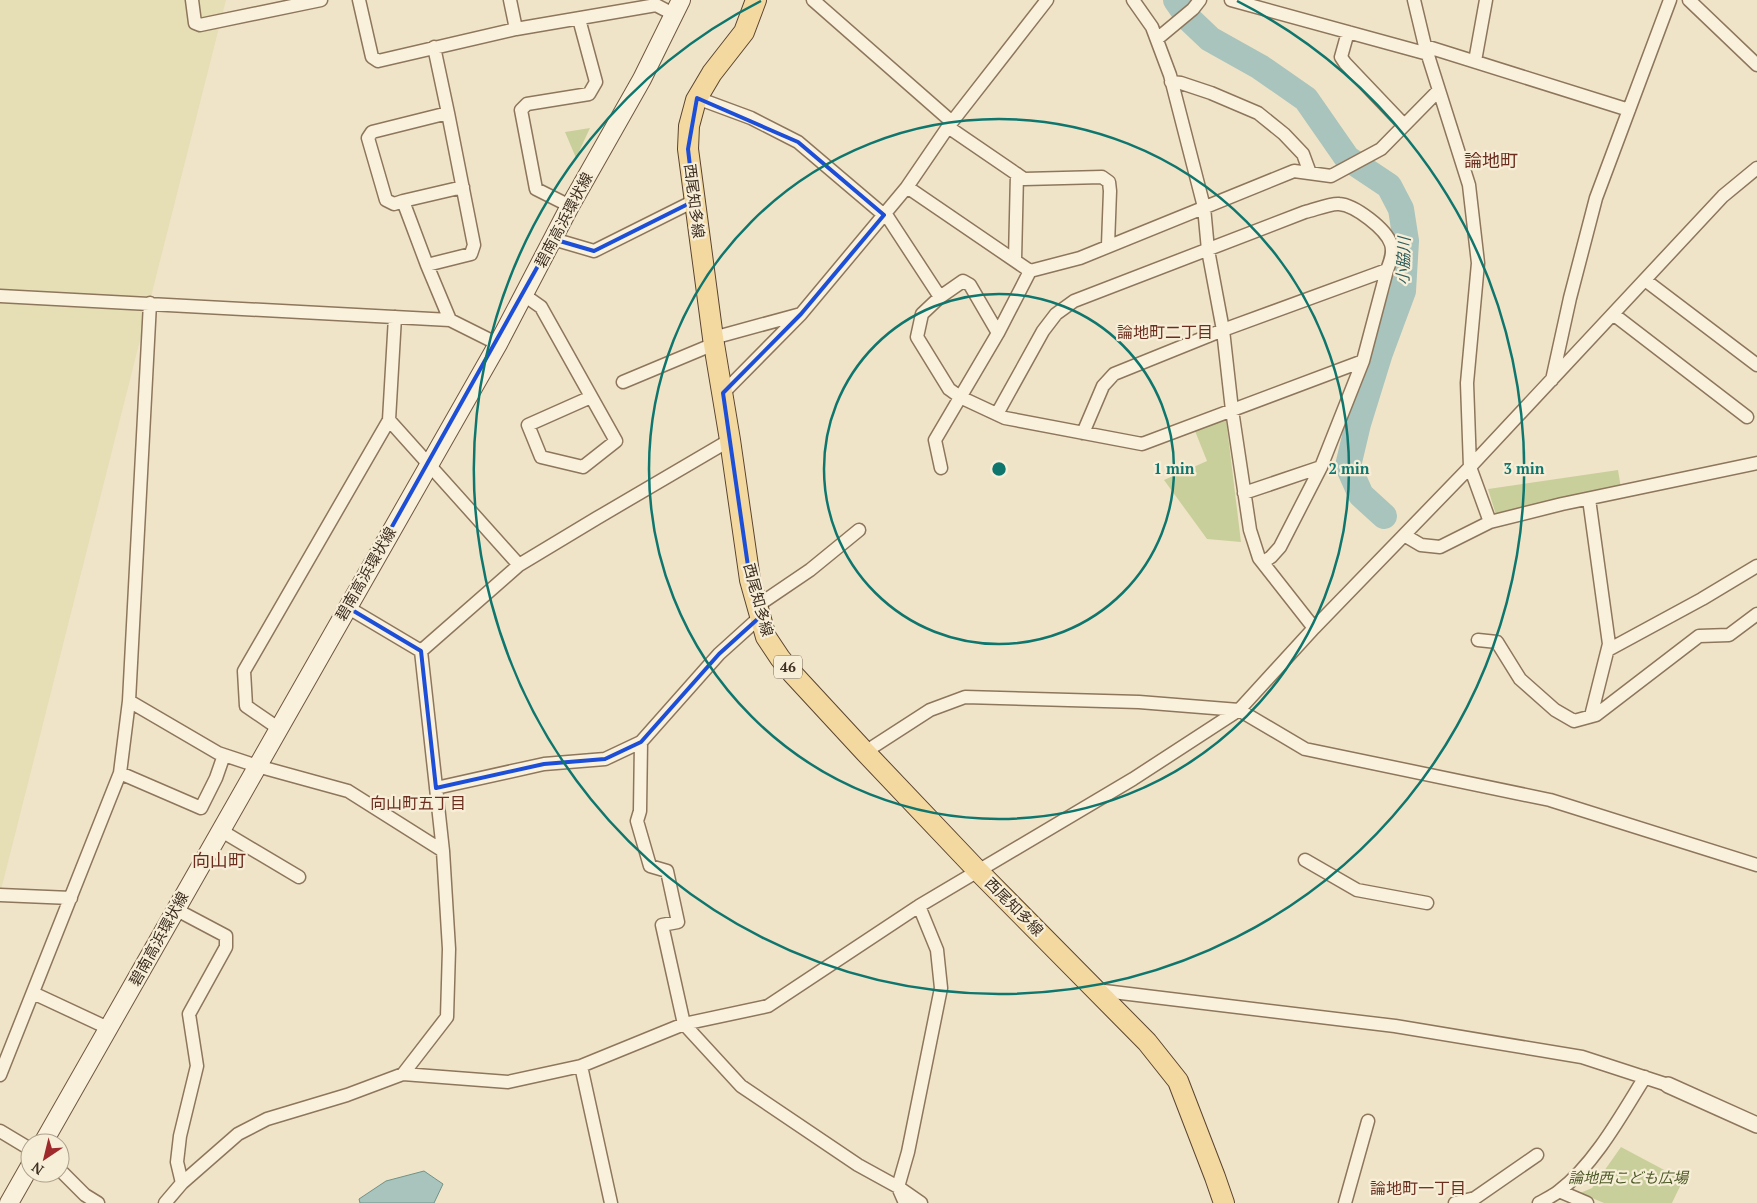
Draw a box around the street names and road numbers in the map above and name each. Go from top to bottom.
street label: 西尾知多線 [680,162,709,239]
street label: 碧南高浜環状線 [530,168,597,271]
street label: 碧南高浜環状線 [330,523,400,624]
street label: 西尾知多線 [740,561,778,639]
road number: 46 [774,656,802,679]
street label: 西尾知多線 [981,873,1048,940]
street label: 碧南高浜環状線 [124,888,192,989]

